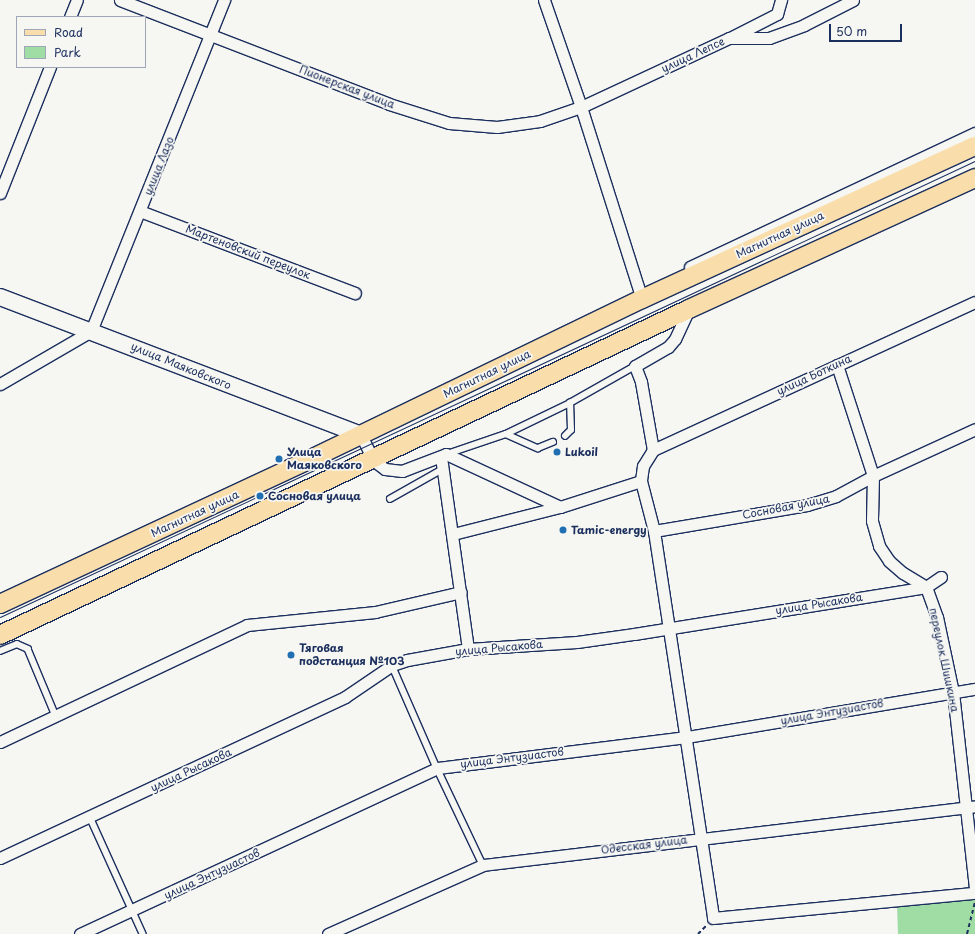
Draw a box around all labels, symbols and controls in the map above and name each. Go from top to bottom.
legend [16,16,146,68]
scale bar [831,16,904,42]
text: 50 m [836,22,867,40]
text: Road [54,23,83,41]
street label: улица Лепсе [659,35,727,75]
text: Park [54,43,81,61]
street label: Пионерская улица [297,63,397,111]
street label: улица Лазо [141,134,177,198]
street label: Магнитная улица [734,209,826,261]
street label: Мартеновский переулок [184,222,312,282]
street label: улица Маяковского [129,340,233,392]
street label: Магнитная улица [441,347,533,401]
street label: улица Боткина [774,352,854,398]
place label: Lukoil [565,445,598,459]
place label: Улица Маяковского [287,446,362,472]
marker: Lukoil [552,447,562,457]
marker: Улица Маяковского [274,454,284,464]
street label: Магнитная улица [149,488,241,540]
place label: Сосновая улица [268,489,361,503]
marker: Сосновая улица [255,491,265,501]
street label: Сосновая улица [741,492,831,522]
place label: Tamic-energy [571,523,647,537]
marker: Tamic-energy [558,525,568,535]
street label: улица Рысакова [774,591,864,617]
street label: переулок Шишкина [926,606,962,714]
street label: улица Рысакова [454,638,544,658]
place label: Тяговая подстанция №103 [299,642,404,668]
marker: Тяговая подстанция №103 [286,650,296,660]
street label: улица Энтузиастов [779,696,885,728]
street label: улица Рысакова [148,745,234,795]
street label: улица Энтузиастов [459,745,565,771]
street label: Одесская улица [600,833,688,857]
street label: улица Энтузиастов [162,846,262,902]

